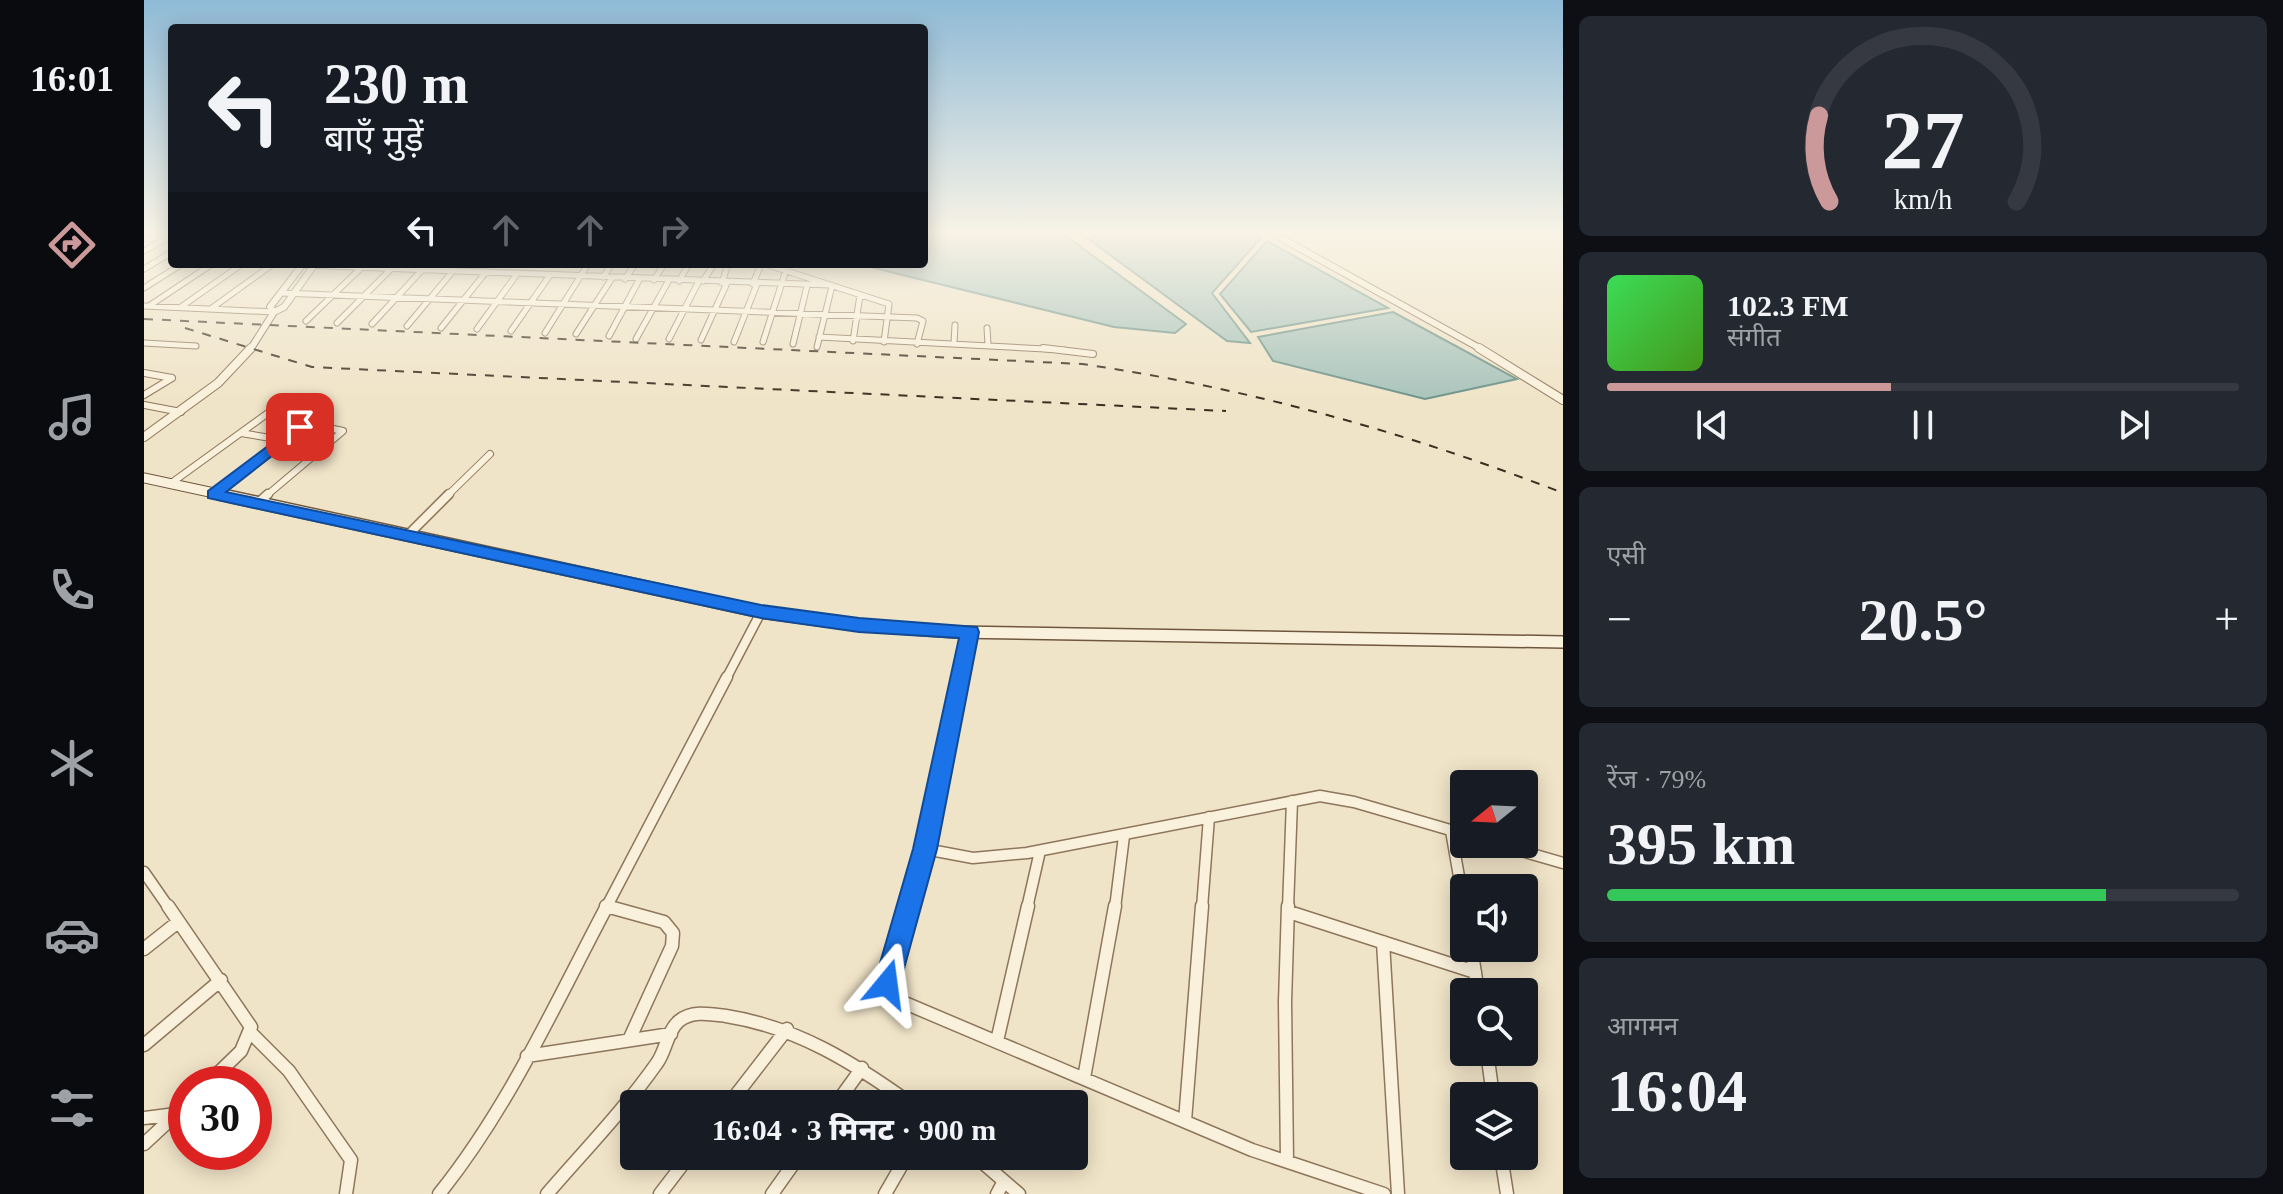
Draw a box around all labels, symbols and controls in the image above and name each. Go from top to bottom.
text: 230 m [324,53,469,115]
icon: left [192,56,296,160]
text: 16:01 [30,59,114,99]
text: 27 [1881,93,1965,185]
text: बाएँ मुड़ें [324,119,424,159]
text: km/h [1894,184,1952,215]
icon: left [400,208,444,252]
icon: ahead [484,208,528,252]
icon: ahead [568,208,612,252]
icon: right [652,208,696,252]
icon: directions [44,217,100,273]
text: 102.3 FM [1727,289,1849,322]
text: संगीत [1727,323,1781,352]
icon: music [44,389,100,445]
pin [266,393,334,461]
icon: previous [1690,403,1734,447]
icon: pause [1901,403,1945,447]
icon: next [2112,403,2156,447]
icon: arrive [278,405,322,449]
text: एसी [1607,541,1646,570]
icon: phone [44,562,100,618]
text: 20.5° [1859,587,1988,653]
text: − [1607,595,1632,644]
text: + [2214,595,2239,644]
icon: climate [44,735,100,791]
text: रेंज · 79% [1607,765,1706,794]
north arrow [1450,770,1538,858]
map controls [1450,770,1538,1170]
text: 395 km [1607,811,1795,877]
button: sound [1450,874,1538,962]
icon: car [44,907,100,963]
position arrow [845,942,929,1026]
button: search [1450,978,1538,1066]
text: आगमन [1607,1012,1678,1041]
text: 16:04 [1607,1058,1747,1124]
speed limit sign: 30 [168,1066,272,1170]
icon: filters [44,1080,100,1136]
button: layers [1450,1082,1538,1170]
text: 16:04 · 3 मिनट · 900 m [712,1113,996,1146]

